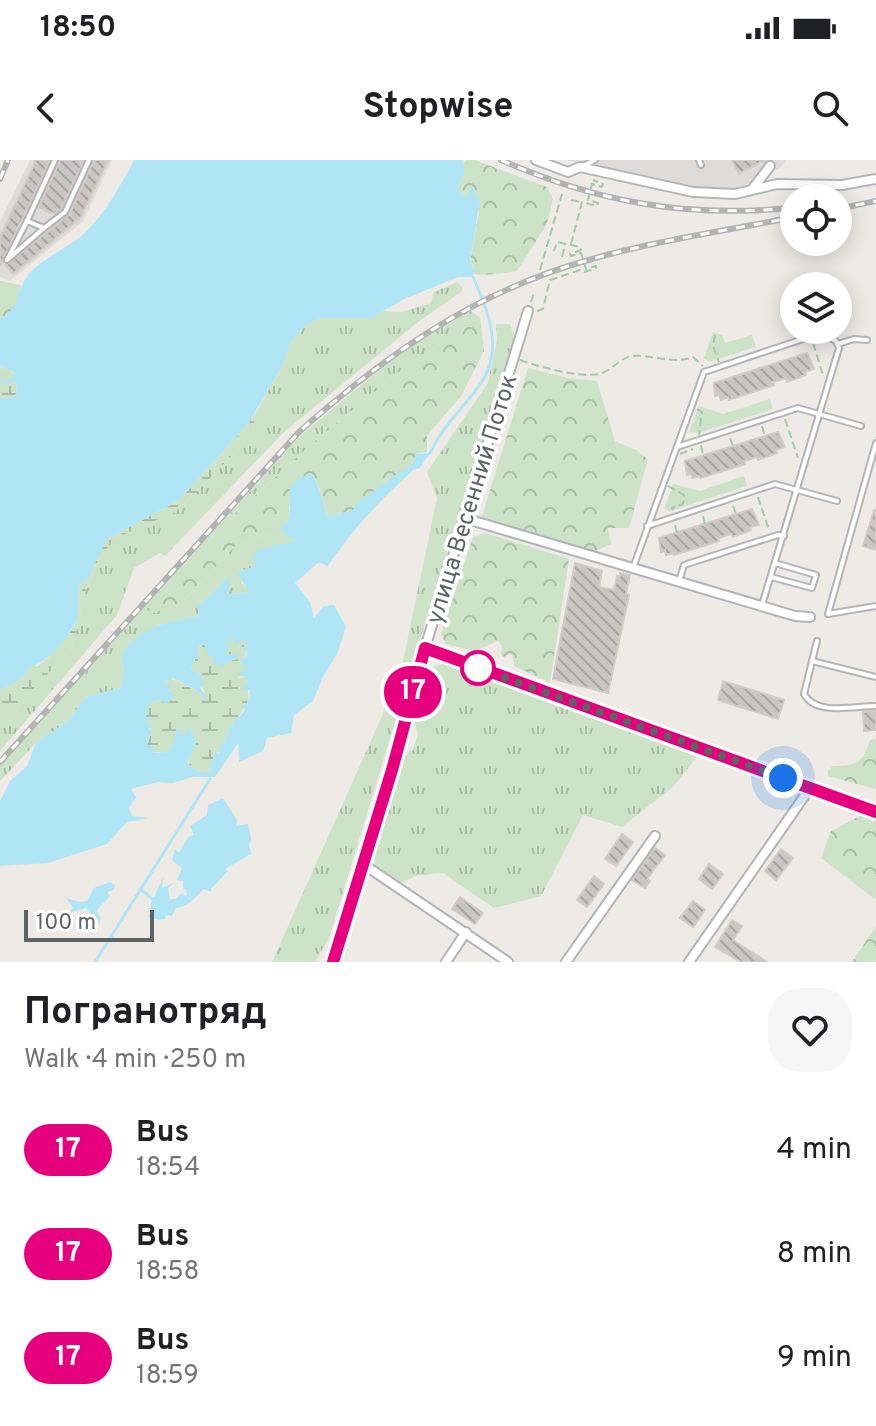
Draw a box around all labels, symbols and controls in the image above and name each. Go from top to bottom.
text: 18:50 [40,10,116,47]
text: Stopwise [363,85,513,131]
icon: back [24,86,68,130]
icon: search [808,86,852,130]
map controls [780,184,852,344]
button: locate [780,184,852,256]
button: layers [780,272,852,344]
street label: улица Весенний Поток [421,371,525,628]
unlabelled marker [461,651,495,685]
line badge: 17 [377,666,449,718]
text: 17 [400,674,426,710]
your location [763,758,803,798]
scale bar [24,906,154,942]
text: 100 m [36,910,96,937]
button: heart [768,988,852,1072]
text: Погранотряд [24,989,267,1038]
text: Walk · 4 min · 250 m [24,1044,246,1077]
text: Bus [136,1115,189,1152]
text: 17 [55,1132,81,1168]
text: 4 min [776,1132,852,1169]
text: 18:54 [136,1152,200,1185]
text: Bus [136,1219,189,1256]
text: 17 [55,1236,81,1272]
text: 8 min [777,1236,852,1273]
text: 18:58 [136,1256,199,1289]
text: Bus [136,1323,189,1360]
text: 17 [55,1340,81,1376]
text: 9 min [777,1340,852,1377]
text: 18:59 [136,1360,199,1393]

